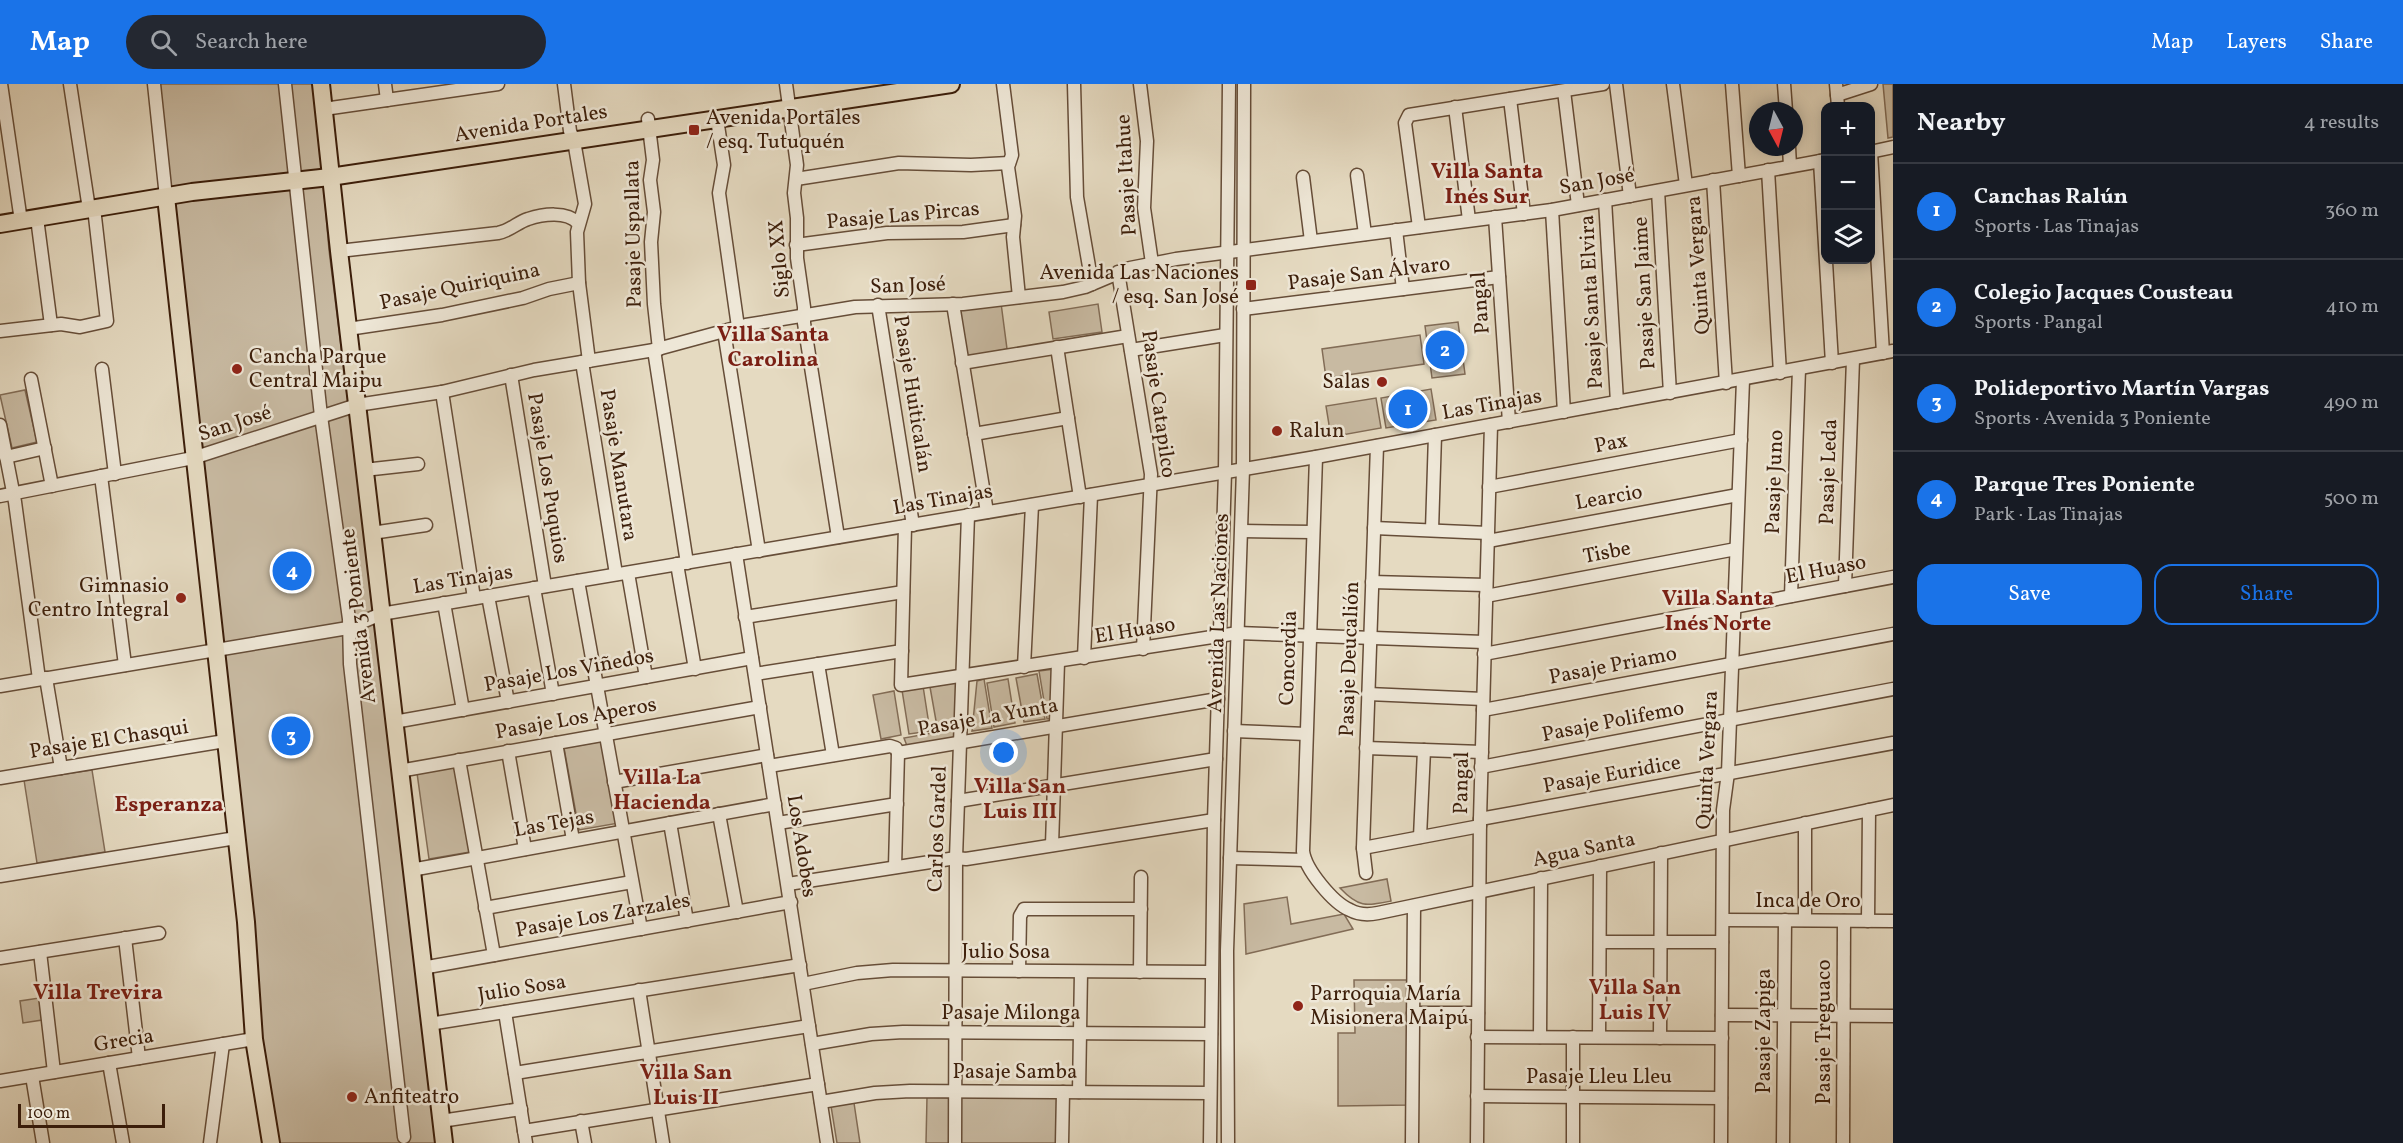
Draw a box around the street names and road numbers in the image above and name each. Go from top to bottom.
street label: Avenida Portales [452,98,610,150]
street label: Pasaje Itahue [1109,113,1145,237]
street label: Pasaje Uspallata [618,160,650,308]
street label: San José [1557,161,1637,203]
street label: Pasaje Las Pircas [825,195,981,237]
street label: Quinta Vergara [1680,195,1718,335]
street label: Pasaje Santa Elvira [1573,214,1611,390]
street label: Pasaje San Jaime [1627,216,1663,370]
street label: Siglo XX [762,219,798,299]
street label: Pasaje San Álvaro [1286,250,1452,298]
street label: Pasaje Quiriquina [377,256,543,318]
street label: San José [870,270,946,302]
street label: Pangal [1464,271,1498,335]
street label: Pasaje Huiticalán [885,313,939,475]
street label: Pasaje Catapilco [1133,328,1183,480]
street label: Las Tinajas [1440,382,1544,428]
street label: Pasaje Manutara [592,387,644,543]
street label: Pasaje Los Puquios [519,391,575,565]
street label: San José [194,398,276,450]
street label: Pasaje Leda [1813,418,1845,526]
street label: Pax [1592,427,1630,461]
street label: Pasaje Juno [1759,429,1791,535]
street label: Las Tinajas [891,477,995,523]
street label: Learcio [1573,478,1645,518]
street label: Avenida Las Naciones [1201,513,1237,713]
street label: Avenida 3 Poniente [334,527,384,705]
street label: Tisbe [1581,534,1633,572]
street label: El Huaso [1783,548,1869,592]
street label: Las Tinajas [411,558,515,602]
street label: Pasaje Deucalión [1333,581,1367,737]
street label: El Huaso [1093,610,1177,652]
street label: Concordia [1273,610,1305,706]
street label: Pasaje Priamo [1547,639,1679,693]
street label: Pasaje Los Viñedos [482,642,656,700]
street label: Quinta Vergara [1690,690,1726,830]
street label: Pasaje Los Aperos [493,691,659,747]
street label: Pasaje La Yunta [915,691,1061,745]
street label: Pasaje Polifemo [1539,694,1687,750]
street label: Pasaje El Chasqui [27,713,191,767]
street label: Pasaje Euridice [1541,749,1683,801]
street label: Pangal [1447,751,1477,815]
street label: Carlos Gardel [921,765,955,893]
street label: Los Adobes [779,793,823,900]
street label: Las Tejas [512,803,596,845]
street label: Agua Santa [1530,825,1638,875]
street label: Pasaje Los Zarzales [513,886,693,946]
street label: Inca de Oro [1755,887,1861,916]
street label: Julio Sosa [962,938,1050,967]
street label: Pasaje Treguaco [1810,959,1839,1105]
street label: Julio Sosa [476,968,568,1010]
street label: Pasaje Zapiga [1750,968,1779,1094]
street label: Pasaje Milonga [941,999,1081,1028]
street label: Grecia [92,1022,156,1060]
street label: Pasaje Samba [953,1058,1077,1087]
street label: Pasaje Lleu Lleu [1526,1063,1672,1092]

